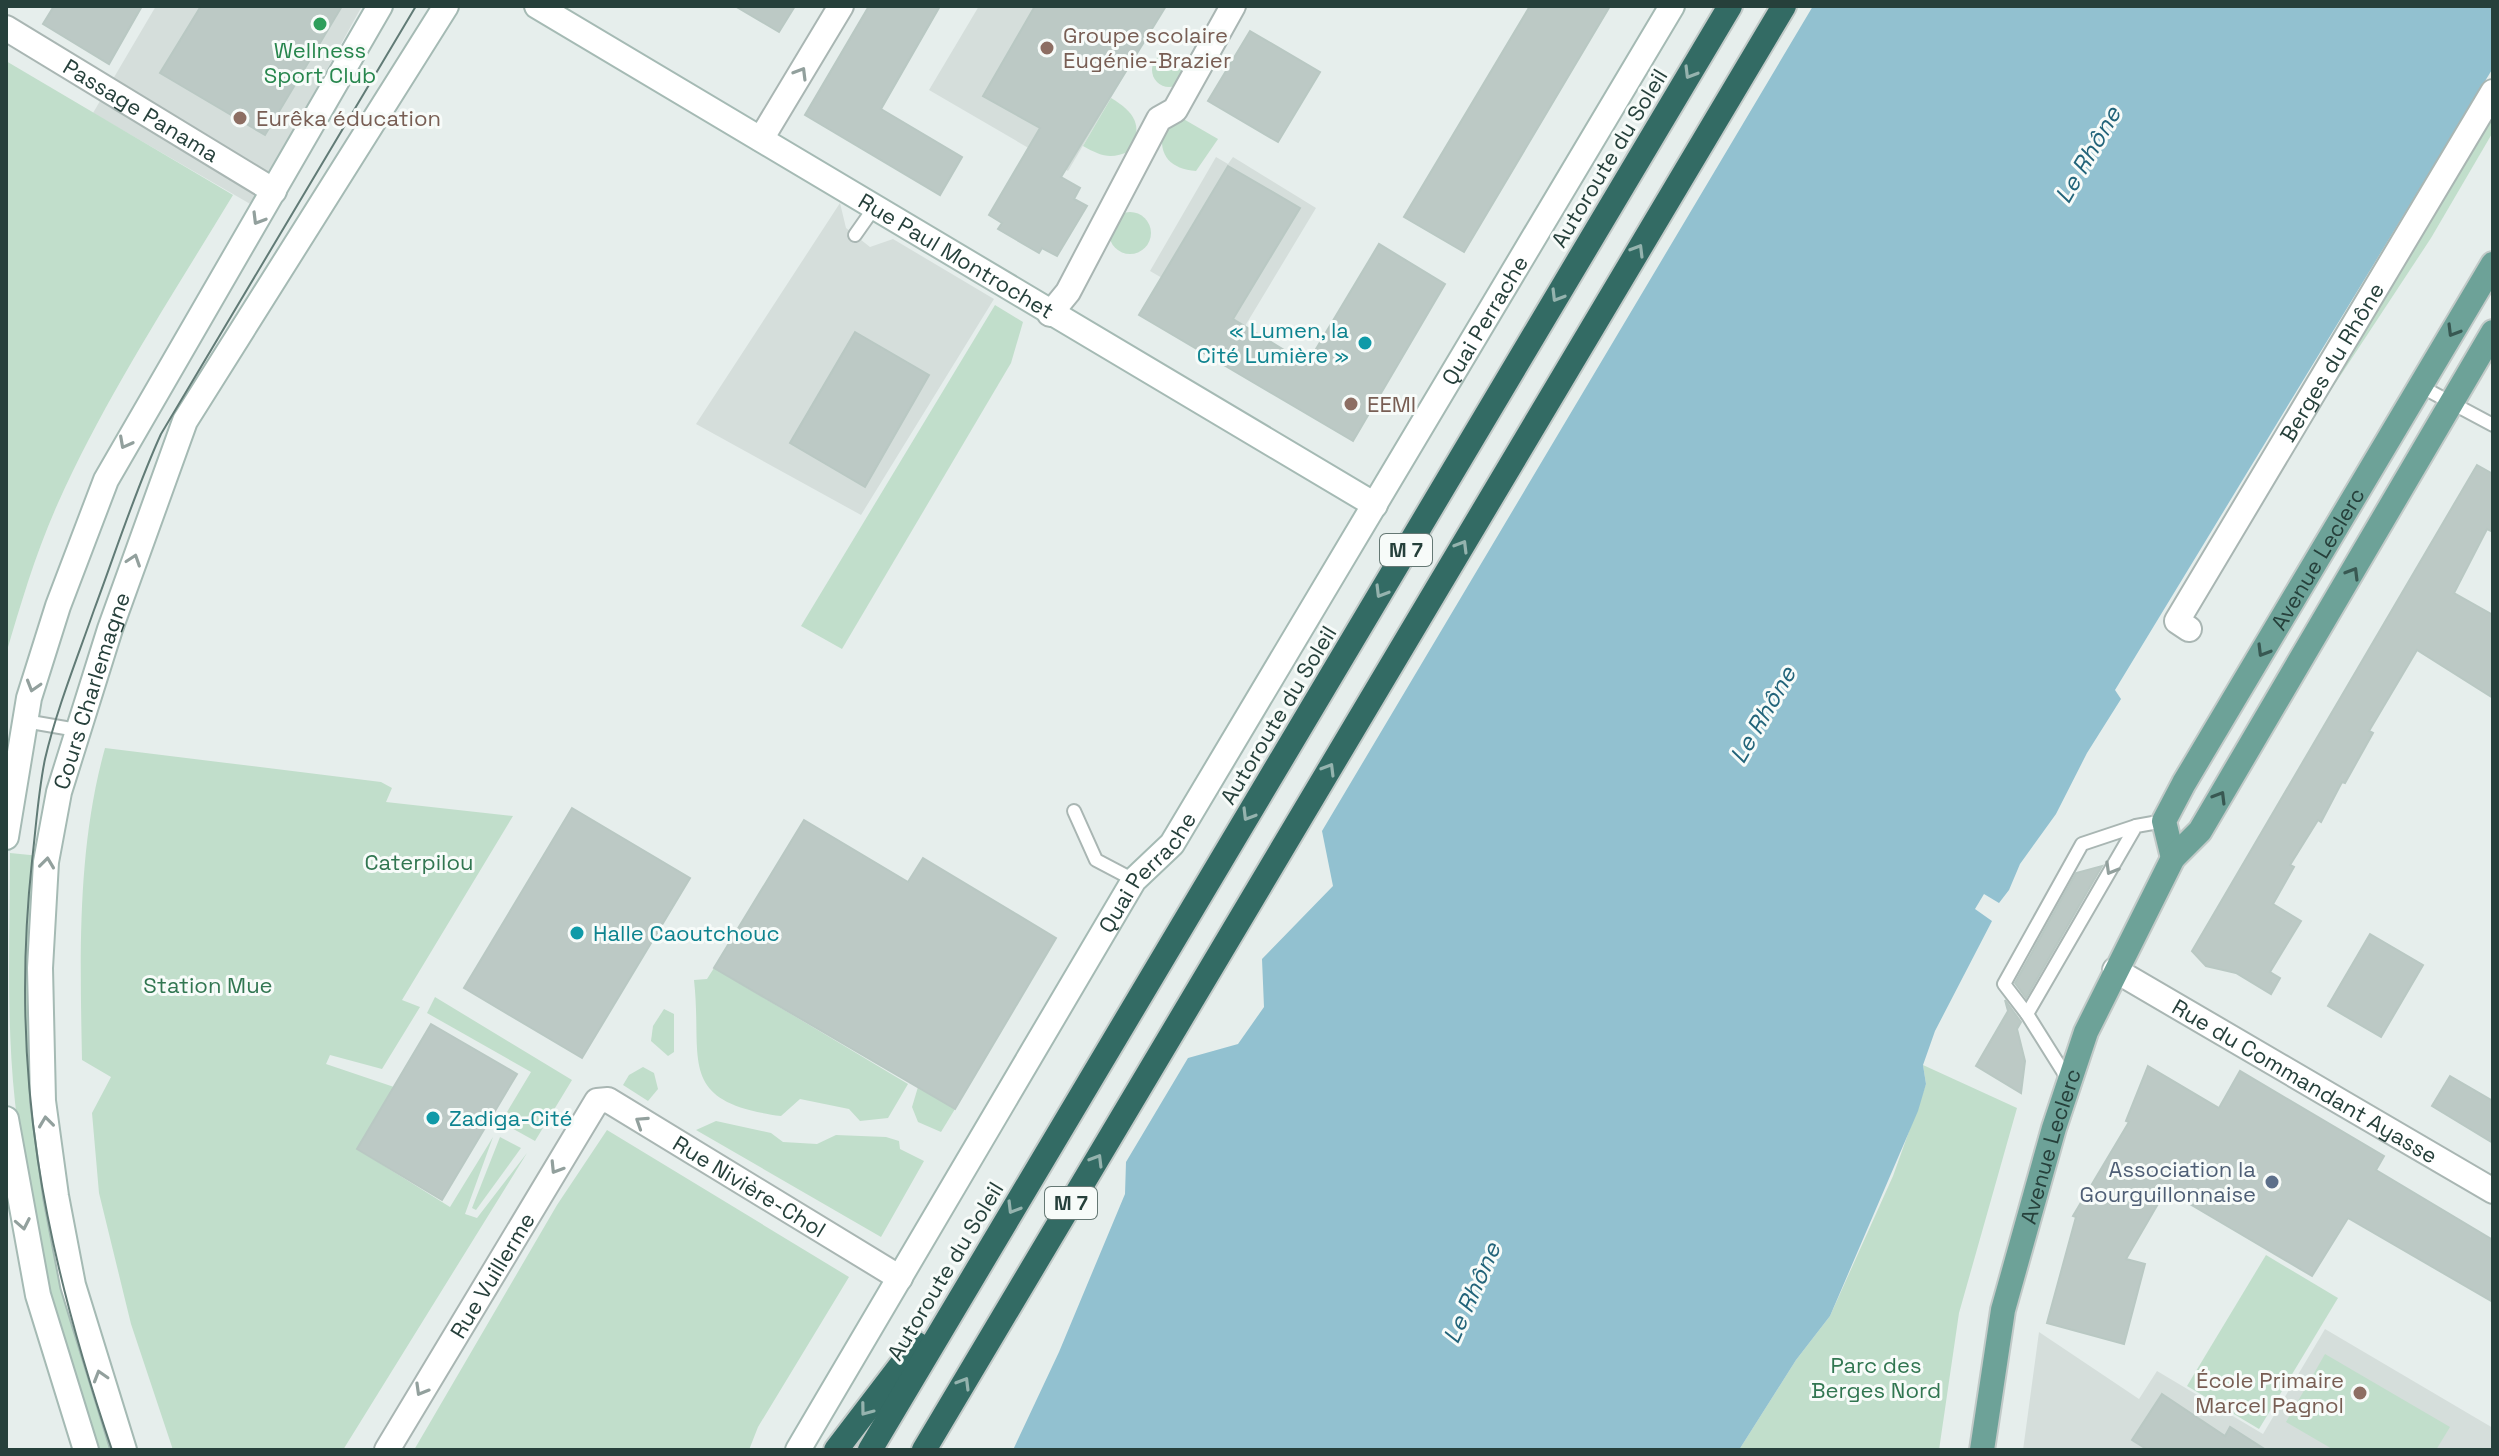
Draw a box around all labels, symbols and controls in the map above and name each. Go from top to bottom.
marker: Wellness Sport Club [311,15,329,33]
place label: Groupe scolaire Eugénie-Brazier [1063,21,1231,74]
place label: Wellness Sport Club [264,36,376,89]
marker: Groupe scolaire Eugénie-Brazier [1038,39,1056,57]
street label: Passage Panama [58,52,224,168]
street label: Autoroute du Soleil [1545,64,1673,252]
one-way arrow [1684,64,1700,79]
one-way arrow [791,67,807,82]
water label: Le Rhône [2047,100,2128,209]
place label: Eurêka éducation [256,104,441,132]
marker: Eurêka éducation [231,109,249,127]
street label: Rue Paul Montrochet [853,187,1059,325]
one-way arrow [252,210,267,225]
one-way arrow [1628,244,1644,259]
street label: Quai Perrache [1435,250,1534,390]
street label: Berges du Rhône [2273,277,2390,447]
one-way arrow [1551,287,1567,302]
place label: « Lumen, la Cité Lumière » [1197,316,1349,369]
one-way arrow [2447,322,2463,337]
marker: « Lumen, la Cité Lumière » [1356,334,1374,352]
place label: EEMI [1367,390,1416,418]
marker: EEMI [1342,395,1360,413]
one-way arrow [119,434,135,448]
street label: Avenue Leclerc [2264,482,2371,635]
road number: M 7 [1380,534,1432,566]
one-way arrow [1452,540,1468,555]
one-way arrow [125,553,141,567]
one-way arrow [2343,567,2359,582]
one-way arrow [1375,583,1391,598]
street label: Cours Charlemagne [47,588,136,793]
street label: Autoroute du Soleil [1214,621,1342,809]
one-way arrow [2257,642,2273,657]
water label: Le Rhône [1722,660,1803,769]
one-way arrow [26,678,42,692]
one-way arrow [1319,763,1335,778]
one-way arrow [2210,791,2226,806]
street label: Quai Perrache [1092,807,1202,938]
one-way arrow [1242,807,1258,821]
park label: Caterpilou [364,848,474,876]
one-way arrow [39,856,56,869]
one-way arrow [2105,860,2121,875]
place label: Halle Caoutchouc [593,919,780,947]
marker: Halle Caoutchouc [568,924,586,942]
park label: Station Mue [143,971,273,999]
street label: Rue du Commandant Ayasse [2167,993,2443,1170]
street label: Avenue Leclerc [2014,1065,2087,1227]
place label: Zadiga-Cité [449,1104,572,1132]
marker: Zadiga-Cité [424,1109,442,1127]
one-way arrow [38,1115,55,1129]
one-way arrow [636,1116,650,1131]
street label: Rue Nivière-Chol [668,1129,831,1243]
one-way arrow [1087,1154,1102,1168]
place label: Association la Gourguillonnaise [2080,1155,2256,1208]
one-way arrow [550,1159,566,1174]
marker: Association la Gourguillonnaise [2263,1173,2281,1191]
street label: Autoroute du Soleil [881,1177,1009,1365]
road number: M 7 [1045,1187,1097,1219]
one-way arrow [1007,1199,1022,1214]
street label: Rue Vuillerme [444,1207,541,1343]
one-way arrow [14,1217,31,1231]
water label: Le Rhône [1436,1237,1508,1348]
park label: Parc des Berges Nord [1811,1351,1941,1404]
place label: École Primaire Marcel Pagnol [2195,1366,2344,1419]
one-way arrow [93,1369,109,1383]
one-way arrow [954,1377,970,1392]
one-way arrow [415,1381,431,1396]
marker: École Primaire Marcel Pagnol [2351,1384,2369,1402]
one-way arrow [862,1402,876,1416]

